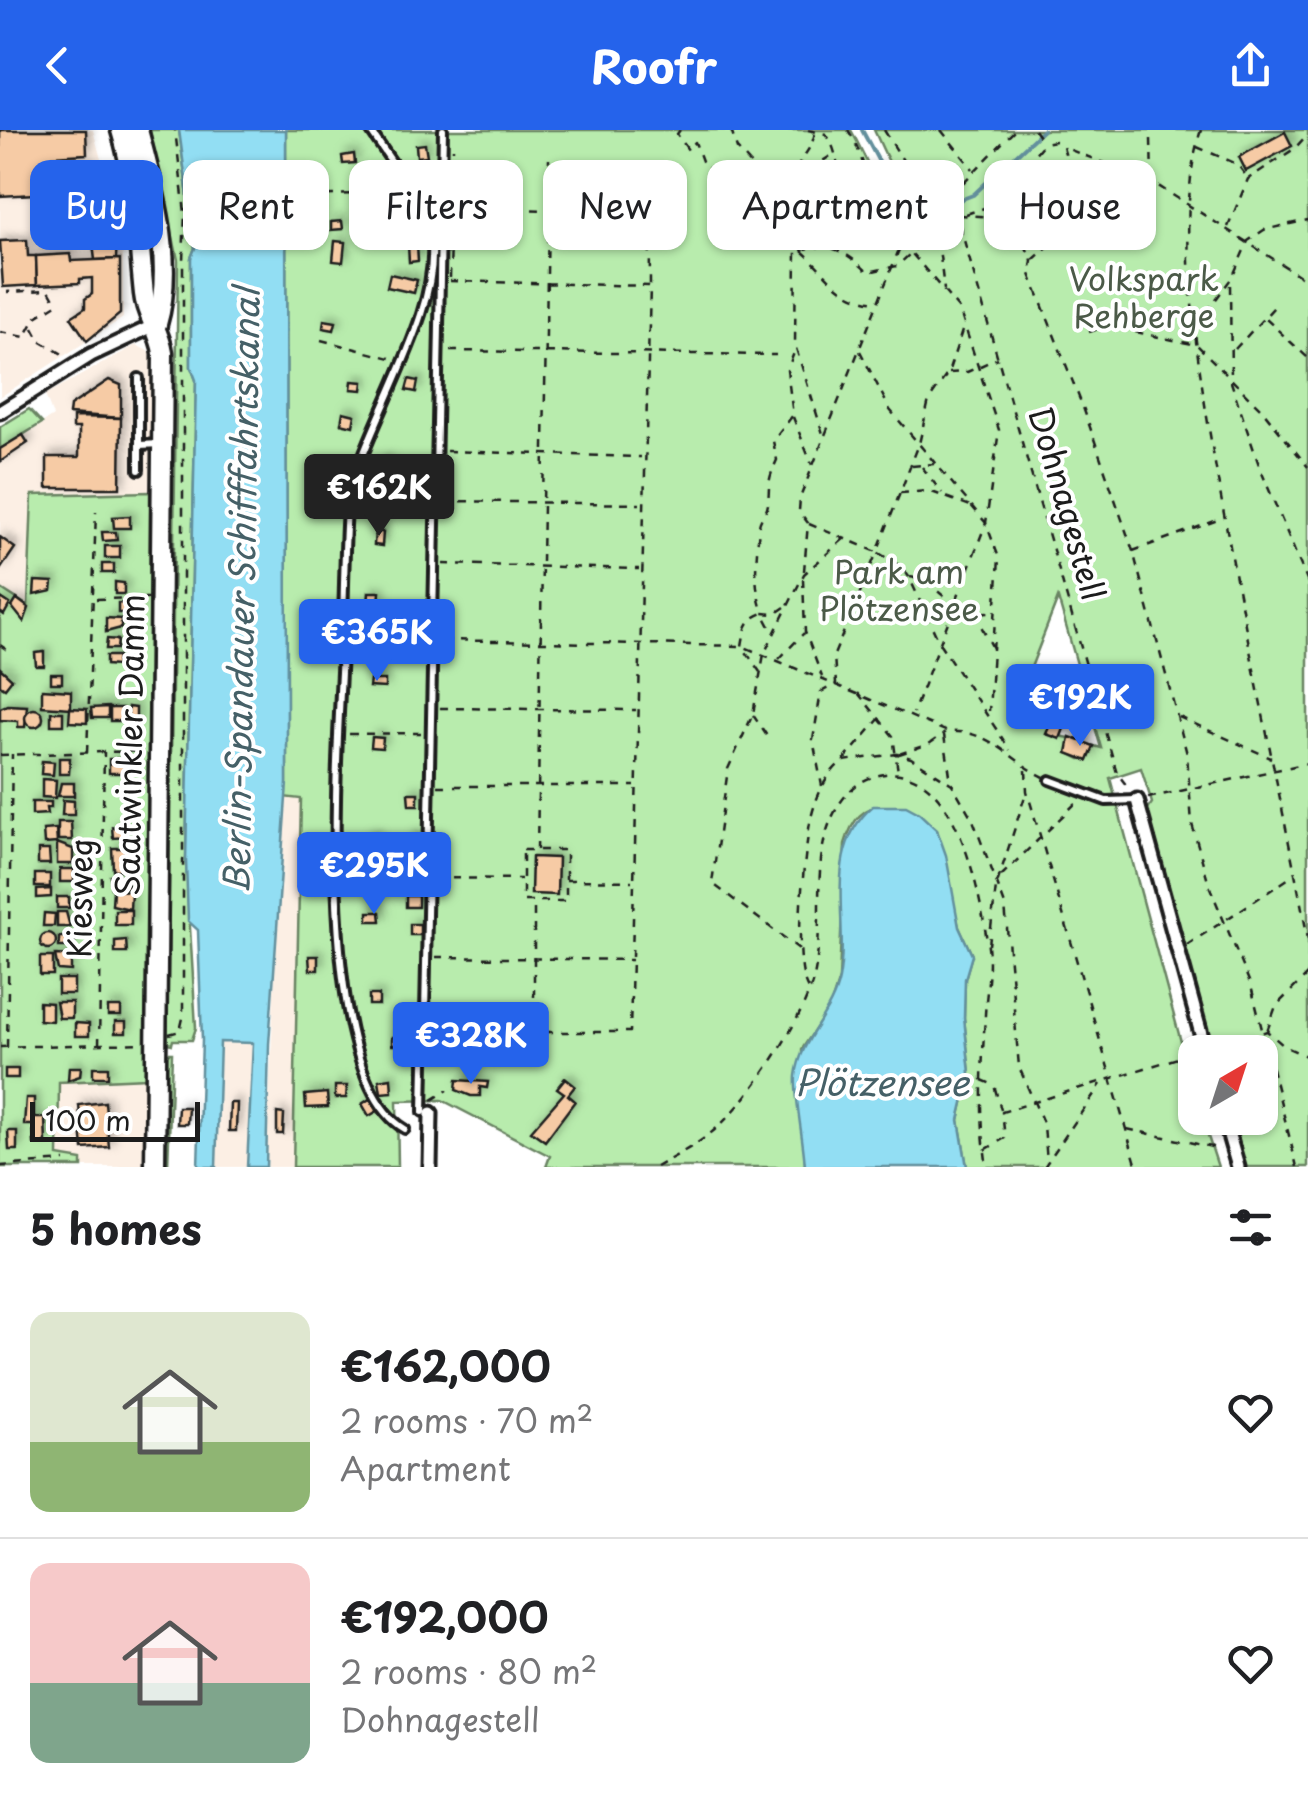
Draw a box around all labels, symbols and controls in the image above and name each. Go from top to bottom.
text: Roofr [591,31,717,99]
icon: back [30,38,85,93]
icon: share [1223,38,1278,93]
chip: Buy [30,160,163,250]
chip: Rent [183,160,329,250]
chip: Filters [349,160,523,250]
chip: New [543,160,687,250]
chip: Apartment [707,160,964,250]
chip: House [984,160,1156,250]
park label: Volkspark Rehberge [1069,254,1219,339]
water label: Berlin-Spandauer Schifffahrtskanal [208,282,272,894]
street label: Dohnagestell [1017,400,1119,606]
pin: €162K [309,454,449,539]
text: €162K [326,462,432,510]
park label: Park am Plötzensee [819,547,979,632]
street label: Saatwinkler Damm [102,594,156,896]
pin: €365K [307,599,447,684]
text: €365K [321,607,433,655]
pin: €192K [1010,664,1150,749]
text: €192K [1028,672,1132,720]
pin: €295K [304,832,444,917]
street label: Kiesweg [54,838,104,958]
text: €295K [319,840,429,888]
pin: €328K [401,1002,541,1087]
text: €328K [415,1010,527,1058]
north arrow [1178,1035,1278,1135]
map controls [1178,1035,1278,1135]
water label: Plötzensee [794,1055,971,1108]
scale bar [30,1097,200,1141]
text: 100 m [45,1098,131,1141]
text: 5 homes [30,1196,202,1259]
icon: filters [1223,1200,1278,1255]
text: €162,000 [340,1333,551,1396]
icon: home [110,1352,230,1472]
icon: heart [1223,1385,1278,1440]
text: 2 rooms · 70 m² [340,1396,593,1444]
text: Apartment [340,1444,511,1492]
text: €192,000 [340,1584,548,1647]
icon: home [110,1603,230,1723]
icon: heart [1223,1636,1278,1691]
text: 2 rooms · 80 m² [340,1647,597,1695]
text: Dohnagestell [340,1695,540,1743]

